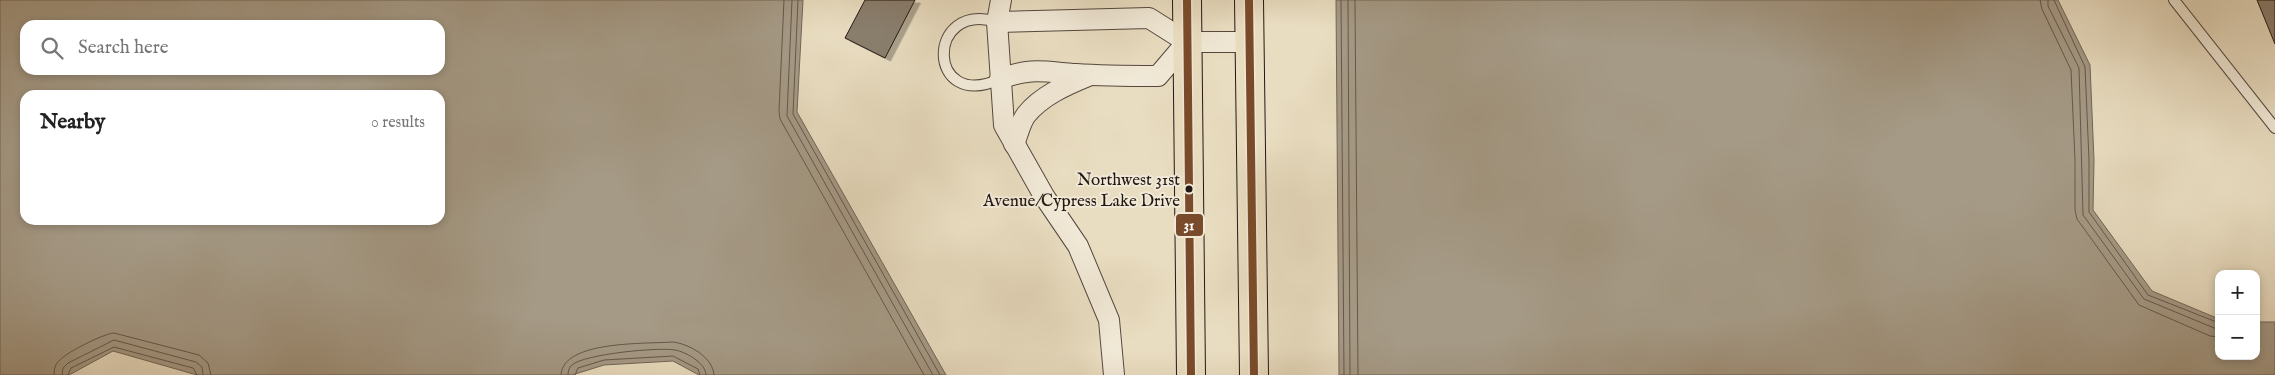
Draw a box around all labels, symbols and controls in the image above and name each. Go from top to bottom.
search box [20,20,445,75]
icon: search [38,34,66,62]
text: Search here [78,36,169,60]
text: Nearby [40,109,105,136]
text: 0 results [371,113,425,133]
place label: Northwest 31st Avenue/Cypress Lake Drive [982,170,1180,212]
marker: Northwest 31st Avenue/Cypress Lake Drive [1184,184,1194,194]
line badge: 31 [1175,213,1204,237]
text: 31 [1184,217,1194,235]
map controls [2215,270,2260,360]
button: + [2215,270,2260,315]
button: − [2215,315,2260,360]

